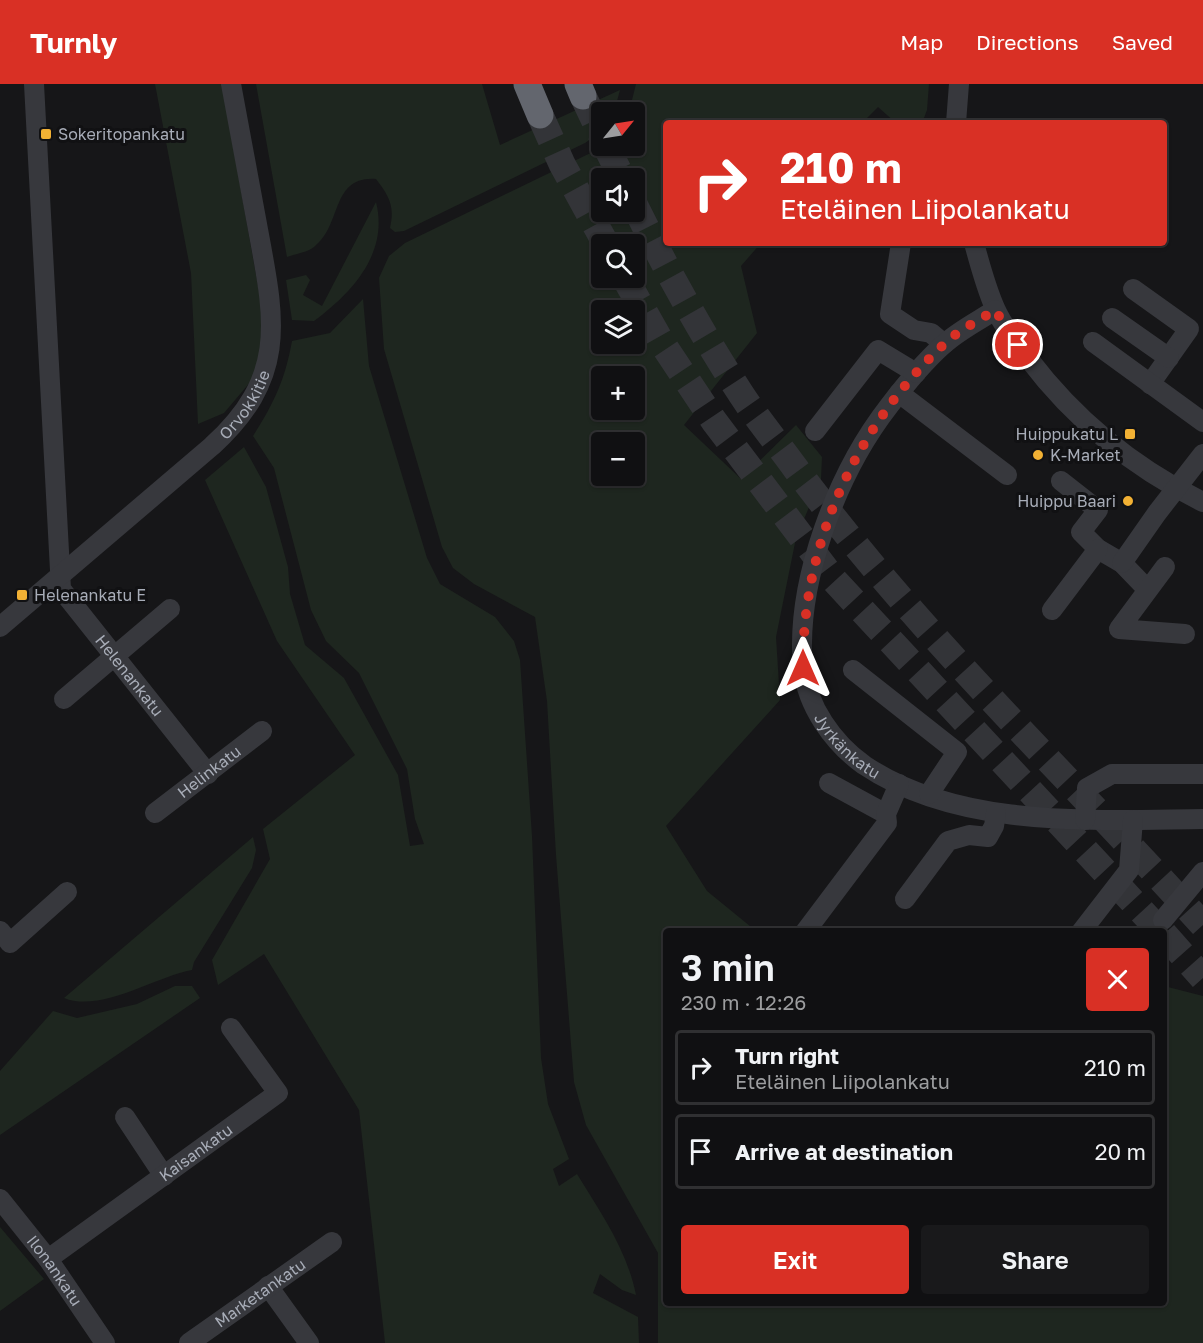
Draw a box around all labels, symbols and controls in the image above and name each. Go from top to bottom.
text: Turnly [30,26,117,59]
text: Map [900,29,943,55]
text: Directions [976,29,1079,55]
text: Saved [1112,29,1173,55]
north arrow [591,102,645,156]
map controls [591,102,645,486]
place label: Sokeritopankatu [58,124,185,144]
marker: Sokeritopankatu [39,127,53,141]
text: 210 m [780,142,902,192]
icon: right [681,144,759,222]
button: sound [591,168,645,222]
text: Eteläinen Liipolankatu [780,193,1070,225]
button: search [591,234,645,288]
button: layers [591,300,645,354]
pin [992,319,1043,370]
icon: arrive [1001,328,1034,361]
button: + [591,366,645,420]
street label: Orvokkitie [215,367,274,444]
place label: Huippukatu L [1016,424,1118,444]
marker: Huippukatu L [1123,427,1137,441]
button: − [591,432,645,486]
place label: K-Market [1050,445,1121,465]
marker: K-Market [1031,448,1045,462]
place label: Huippu Baari [1017,491,1116,511]
marker: Huippu Baari [1121,494,1135,508]
place label: Helenankatu E [34,585,146,605]
marker: Helenankatu E [15,588,29,602]
street label: Helenankatu [91,631,168,720]
position arrow [771,636,835,700]
street label: Jyrkänkatu [810,709,884,783]
street label: Helinkatu [173,741,245,802]
text: 3 min [681,946,775,989]
button: close [1086,948,1149,1011]
text: 230 m · 12:26 [681,990,806,1014]
text: Turn right [735,1042,839,1069]
icon: right [684,1051,717,1084]
text: 210 m [1084,1054,1146,1081]
text: Eteläinen Liipolankatu [735,1069,950,1093]
street label: Kaisankatu [155,1119,236,1186]
icon: arrive [684,1135,717,1168]
text: Arrive at destination [735,1138,953,1165]
text: 20 m [1095,1138,1146,1165]
button: Exit [681,1225,909,1294]
button: Share [921,1225,1149,1294]
street label: Ilonankatu [23,1231,87,1310]
street label: Marketankatu [211,1254,309,1332]

